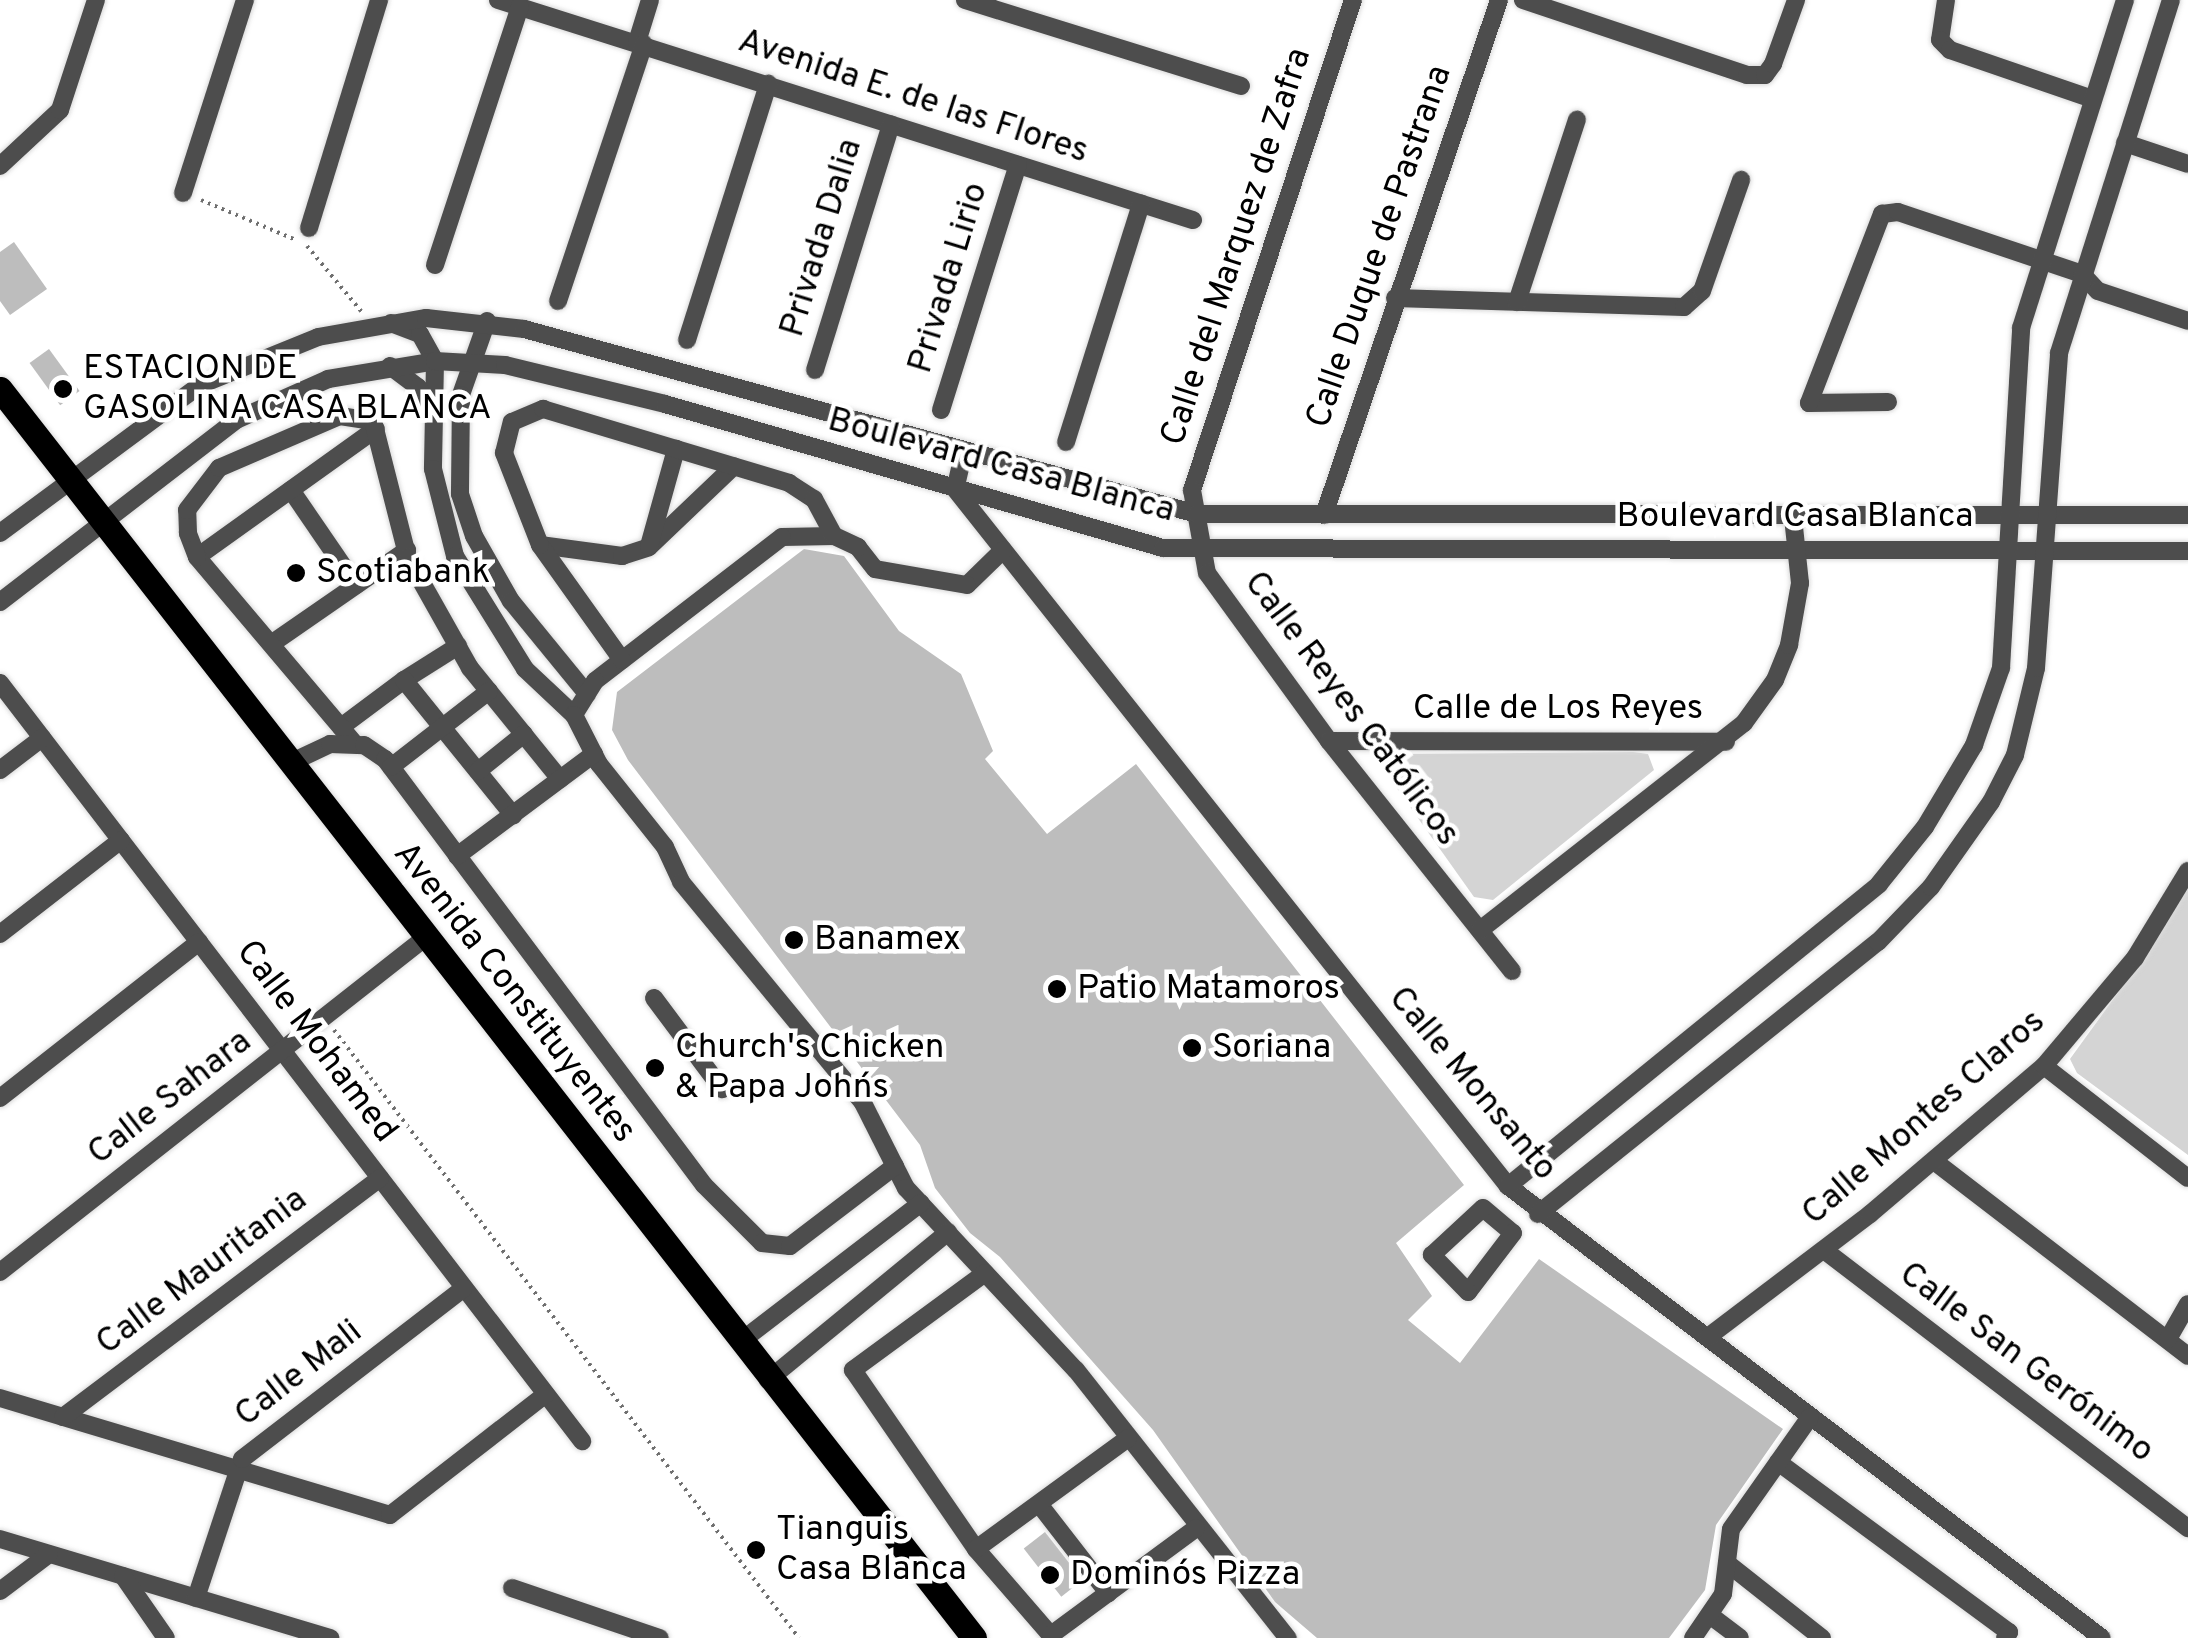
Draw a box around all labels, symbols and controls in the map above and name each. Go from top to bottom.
street label: Avenida E. de las Flores [733,21,1093,173]
street label: Calle del Marquez de Zafra [1153,43,1321,451]
street label: Calle Duque de Pastrana [1298,60,1462,434]
street label: Privada Dalia [772,134,872,342]
street label: Privada Lirio [900,178,998,378]
place label: ESTACION DE GASOLINA CASA BLANCA [83,348,495,430]
marker: ESTACION DE GASOLINA CASA BLANCA [52,378,74,400]
street label: Boulevard Casa Blanca [823,400,1179,532]
street label: Boulevard Casa Blanca [1616,496,1974,538]
place label: Scotiabank [316,552,490,594]
marker: Scotiabank [285,562,307,584]
street label: Calle Reyes Católicos [1234,563,1468,855]
street label: Calle de Los Reyes [1413,688,1703,730]
street label: Avenida Constituyentes [384,834,644,1152]
place label: Banamex [814,919,961,961]
marker: Banamex [783,929,805,951]
street label: Calle Mohamed [226,933,406,1151]
place label: Patio Matamoros [1077,968,1340,1010]
marker: Patio Matamoros [1046,978,1068,1000]
street label: Calle Monsanto [1379,978,1565,1190]
street label: Calle Montes Claros [1794,1001,2054,1235]
street label: Calle Sahara [80,1021,260,1175]
place label: Church's Chicken & Papa John´s [675,1027,945,1109]
place label: Soriana [1212,1027,1331,1069]
marker: Soriana [1181,1037,1203,1059]
marker: Church's Chicken & Papa John´s [644,1057,666,1079]
street label: Calle Mauritania [88,1179,316,1365]
street label: Calle San Gerónimo [1890,1254,2162,1472]
street label: Calle Mali [227,1311,371,1437]
place label: Tianguis Casa Blanca [776,1509,967,1591]
marker: Tianguis Casa Blanca [745,1539,767,1561]
place label: Domino´s Pizza [1070,1554,1300,1596]
marker: Domino´s Pizza [1039,1564,1061,1586]

